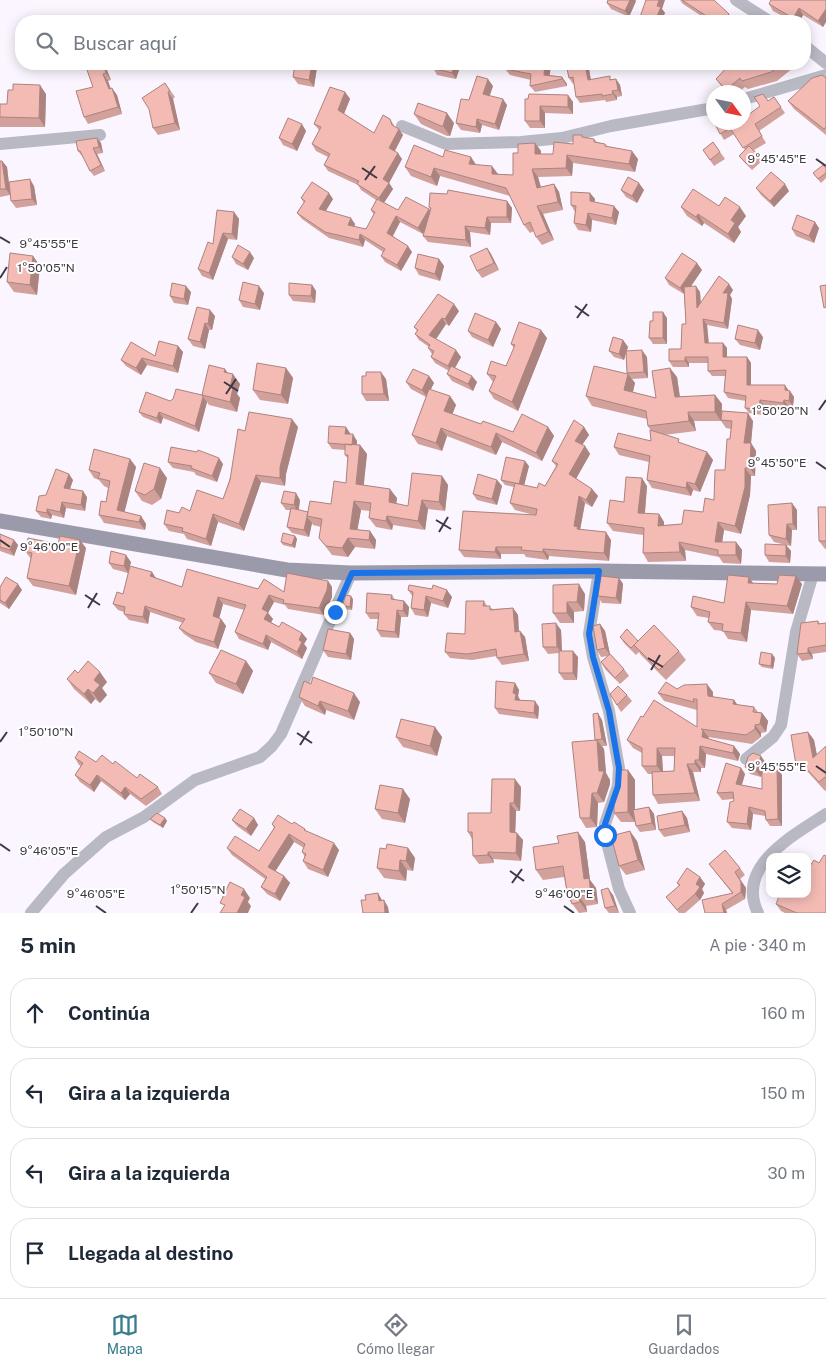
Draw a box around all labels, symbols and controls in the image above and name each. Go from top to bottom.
search box [15,15,811,70]
icon: search [33,29,61,57]
text: Buscar aquí [73,32,177,54]
north arrow [706,85,751,130]
text: 9°45'45"E [748,152,806,166]
text: 9°45'55"E [19,237,79,251]
text: 1°50'05"N [17,261,75,275]
text: 1°50'20"N [751,404,809,418]
text: 9°45'50"E [748,456,806,470]
text: 9°46'00"E [20,540,78,554]
route end [324,601,347,624]
text: 1°50'10"N [19,725,73,739]
text: 9°45'55"E [747,760,807,774]
route start [594,824,617,847]
text: 9°46'05"E [20,844,78,858]
map controls [766,853,811,898]
button: layers [766,853,811,898]
text: 1°50'15"N [170,883,226,897]
text: 9°46'05"E [67,887,125,901]
text: 9°46'00"E [535,887,593,901]
text: 5 min [20,933,76,958]
text: A pie · 340 m [709,936,806,955]
icon: ahead [21,999,49,1027]
text: Continúa [68,1002,150,1024]
text: 160 m [761,1004,805,1023]
icon: left [21,1079,49,1107]
text: Gira a la izquierda [68,1082,230,1104]
text: 150 m [761,1084,805,1103]
icon: left [21,1159,49,1187]
text: Gira a la izquierda [68,1162,230,1184]
text: 30 m [768,1164,805,1183]
icon: arrive [21,1239,49,1267]
text: Llegada al destino [68,1242,233,1264]
tab: Mapa [107,1311,143,1357]
tab: Cómo llegar [356,1311,435,1357]
tab: Guardados [648,1311,719,1357]

